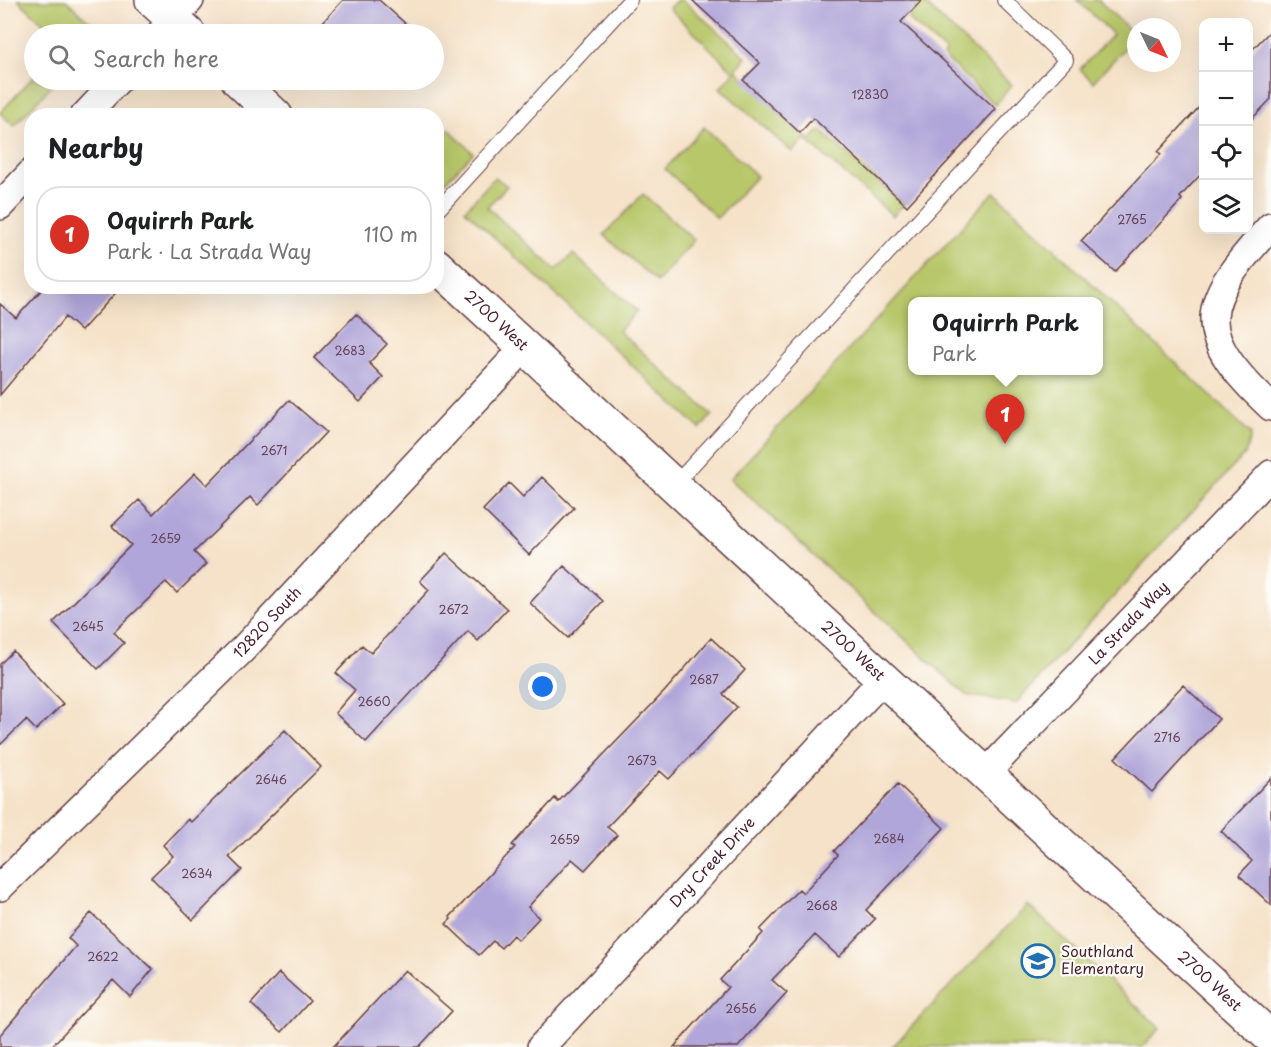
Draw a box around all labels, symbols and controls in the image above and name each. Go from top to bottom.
north arrow [1127,18,1181,72]
map controls [1199,18,1253,234]
button: + [1199,18,1253,72]
search box [24,24,444,90]
icon: search [45,41,78,74]
text: Search here [93,41,219,74]
button: − [1199,72,1253,126]
house number: 12830 [851,85,889,103]
button: locate [1199,126,1253,180]
text: Nearby [48,128,143,167]
button: layers [1199,180,1253,234]
text: Oquirrh Park [107,203,254,236]
house number: 2765 [1117,210,1147,228]
text: 1 [65,219,74,249]
text: 110 m [364,219,418,249]
text: Park · La Strada Way [107,236,312,266]
street label: 2700 West [460,284,534,355]
popup [908,297,1103,375]
text: Oquirrh Park [932,305,1079,338]
text: Park [932,338,977,368]
house number: 2683 [334,341,366,359]
pin: 1 [986,394,1024,444]
house number: 2671 [261,441,287,459]
house number: 2659 [151,529,181,547]
street label: La Strada Way [1082,575,1173,669]
street label: 12820 South [227,581,306,663]
house number: 2672 [439,600,469,618]
street label: 2700 West [817,614,891,685]
house number: 2645 [72,617,104,635]
house number: 2687 [689,670,719,688]
your location [528,672,557,701]
house number: 2660 [358,692,391,710]
house number: 2716 [1153,728,1181,746]
house number: 2673 [627,751,657,769]
house number: 2646 [255,770,287,788]
street label: Dry Creek Drive [663,811,760,912]
house number: 2684 [873,829,905,847]
house number: 2659 [550,830,580,848]
house number: 2634 [181,864,213,882]
house number: 2668 [806,896,838,914]
place label: Southland Elementary [1061,939,1144,979]
school or university icon: Southland Elementary [1020,943,1056,979]
street label: 2700 West [1173,944,1248,1016]
house number: 2622 [87,947,119,965]
house number: 2656 [725,999,757,1017]

